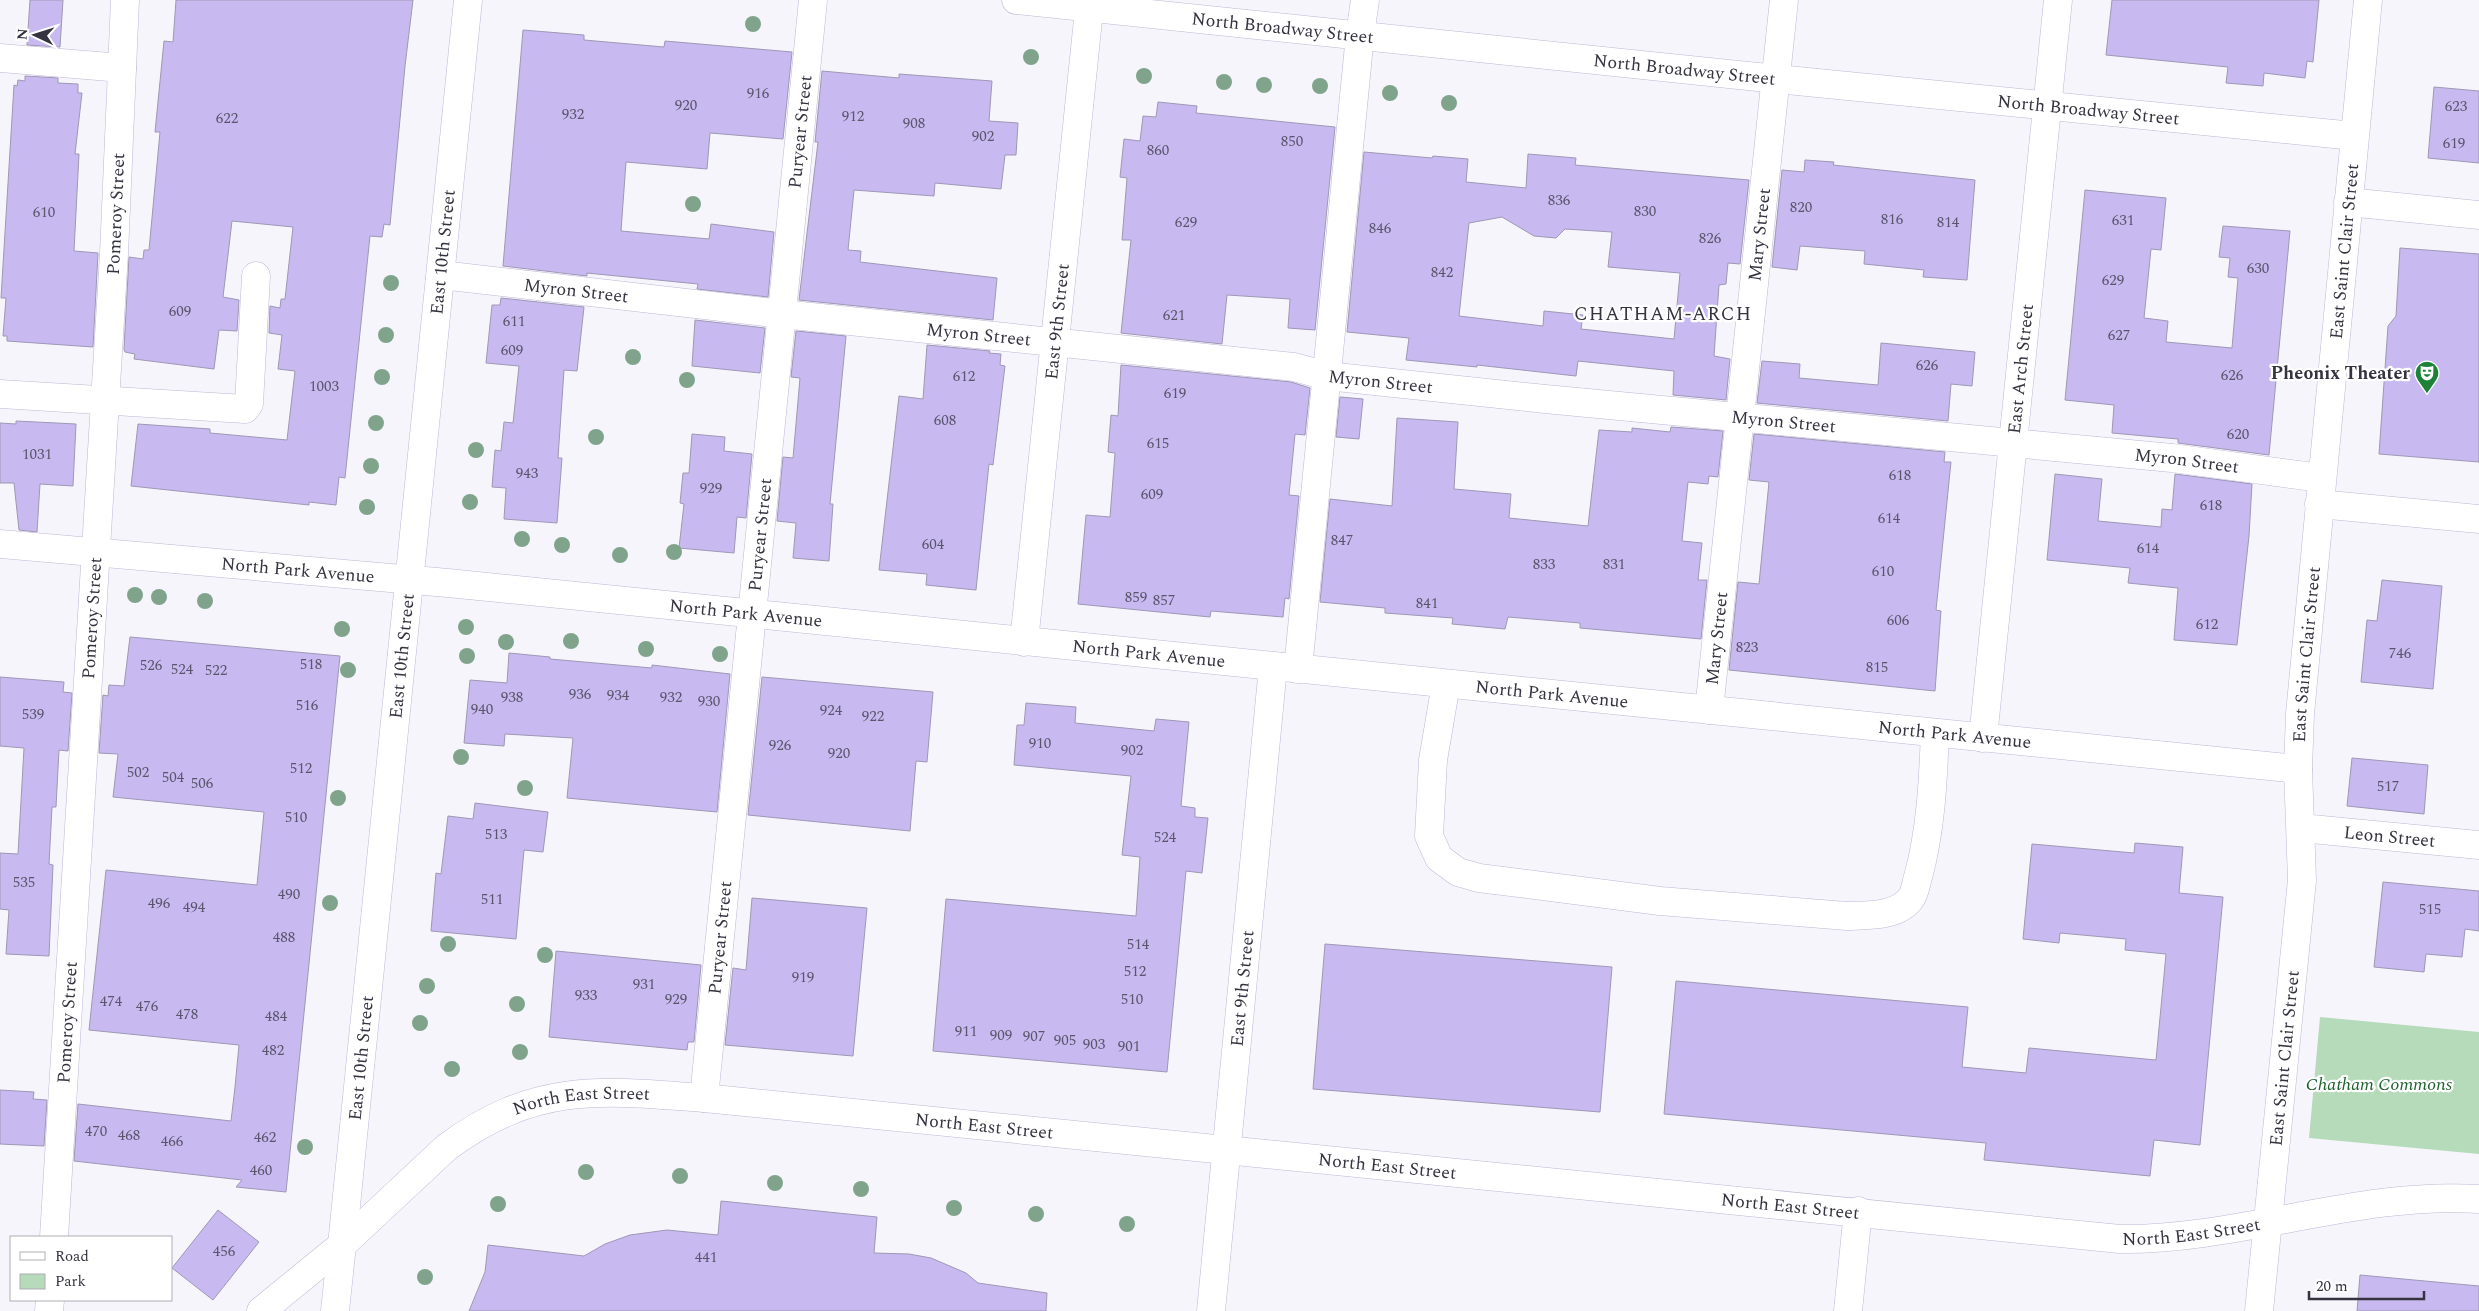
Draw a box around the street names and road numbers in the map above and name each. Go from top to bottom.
street label: North Broadway Street [1190,5,1375,51]
street label: North Broadway Street [1592,47,1777,92]
street label: Puryear Street [781,74,819,190]
street label: North Broadway Street [1996,87,2181,132]
street label: Pomeroy Street [99,152,132,276]
street label: East Saint Clair Street [2322,162,2366,340]
street label: Mary Street [1741,187,1778,283]
street label: East 10th Street [423,188,462,316]
street label: East 9th Street [1038,262,1076,381]
street label: Myron Street [522,271,630,310]
street label: East Arch Street [2000,303,2041,435]
street label: Myron Street [925,316,1032,353]
street label: Myron Street [1327,363,1434,401]
street label: Myron Street [1730,403,1837,440]
street label: Myron Street [2133,441,2241,480]
street label: Puryear Street [741,477,779,593]
street label: North Park Avenue [220,550,376,590]
street label: Pomeroy Street [75,556,109,680]
street label: East Saint Clair Street [2285,565,2327,743]
street label: Mary Street [1698,590,1735,686]
street label: East 10th Street [382,592,421,720]
street label: North Park Avenue [668,592,824,634]
street label: North Park Avenue [1071,632,1227,675]
street label: North Park Avenue [1474,673,1630,715]
street label: North Park Avenue [1877,713,2033,756]
street label: Leon Street [2342,819,2437,854]
street label: Puryear Street [701,880,739,996]
street label: East 9th Street [1223,929,1261,1048]
street label: Pomeroy Street [50,961,84,1084]
street label: East Saint Clair Street [2262,969,2306,1147]
street label: East 10th Street [341,994,381,1122]
street label: North East Street [509,1079,651,1122]
street label: North East Street [914,1106,1055,1146]
street label: North East Street [1317,1146,1458,1186]
street label: North East Street [1720,1186,1861,1226]
street label: North East Street [2122,1211,2262,1253]

